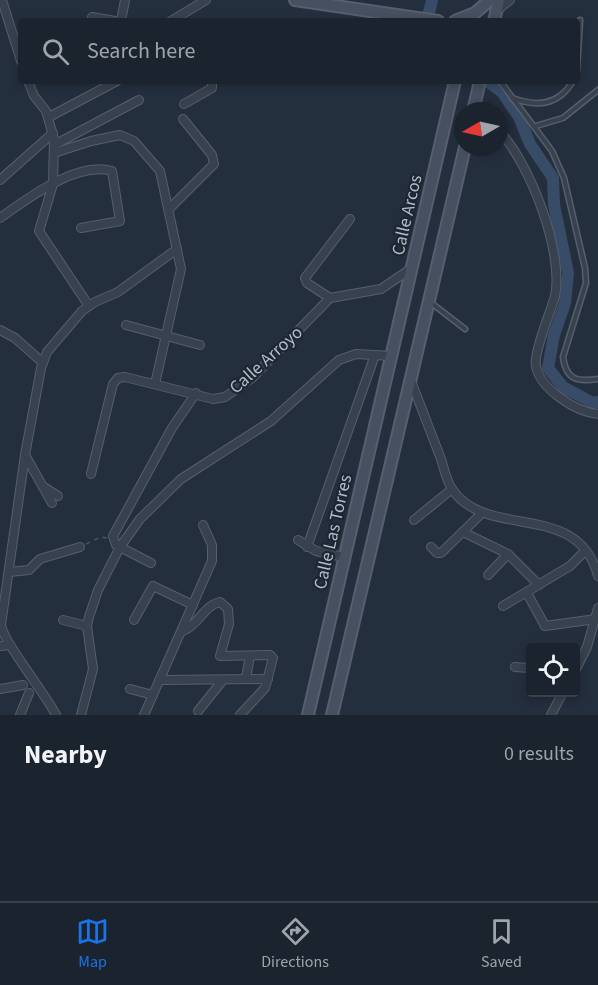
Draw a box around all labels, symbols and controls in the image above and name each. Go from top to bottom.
search box [18,18,580,84]
icon: search [39,35,72,68]
text: Search here [87,35,195,67]
north arrow [454,102,508,156]
street label: Calle Arcos [386,172,428,258]
street label: Calle Arroyo [224,320,308,400]
street label: Calle Las Torres [308,472,358,592]
map controls [526,643,580,697]
button: locate [526,643,580,697]
text: Nearby [24,736,107,773]
text: 0 results [504,740,574,768]
tab: Map [76,915,109,973]
tab: Directions [261,915,329,973]
tab: Saved [481,915,522,973]

